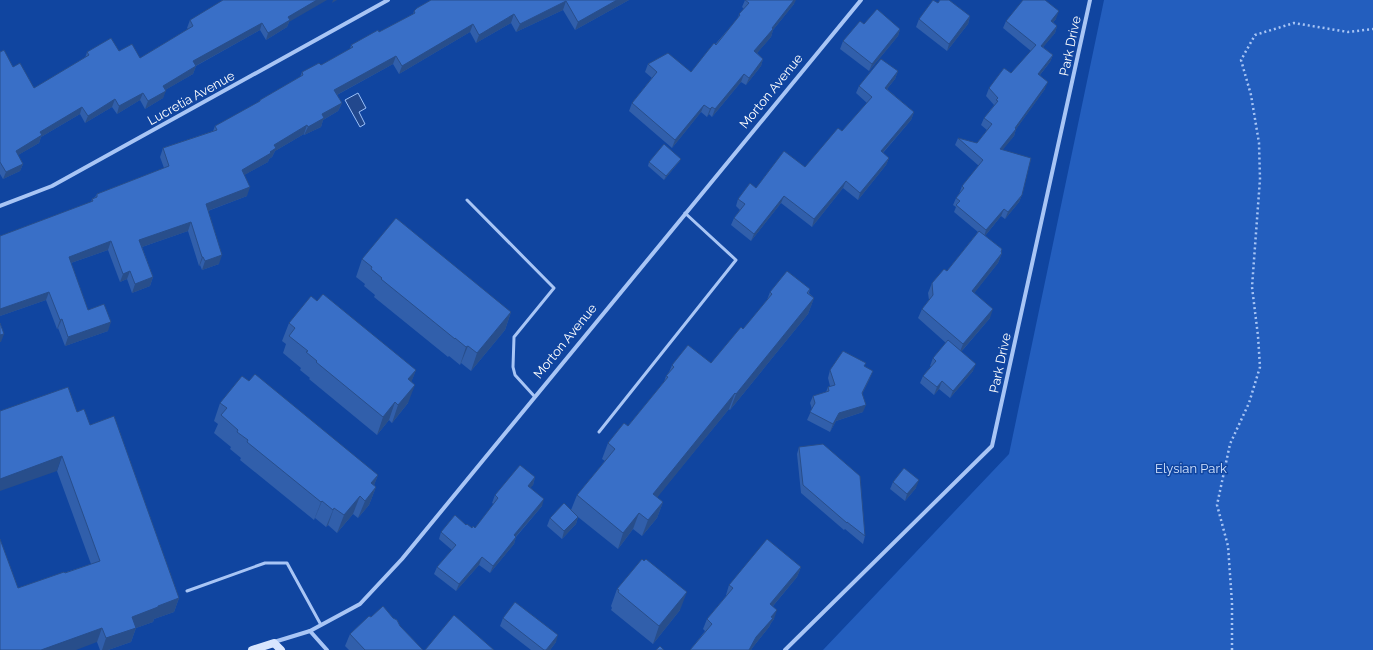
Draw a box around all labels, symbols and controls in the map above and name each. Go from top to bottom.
street label: Park Drive [1056,14,1084,77]
street label: Morton Avenue [736,50,806,131]
street label: Lucretia Avenue [145,68,237,128]
street label: Morton Avenue [530,300,600,381]
street label: Park Drive [986,331,1014,394]
park label: Elysian Park [1155,461,1227,476]

